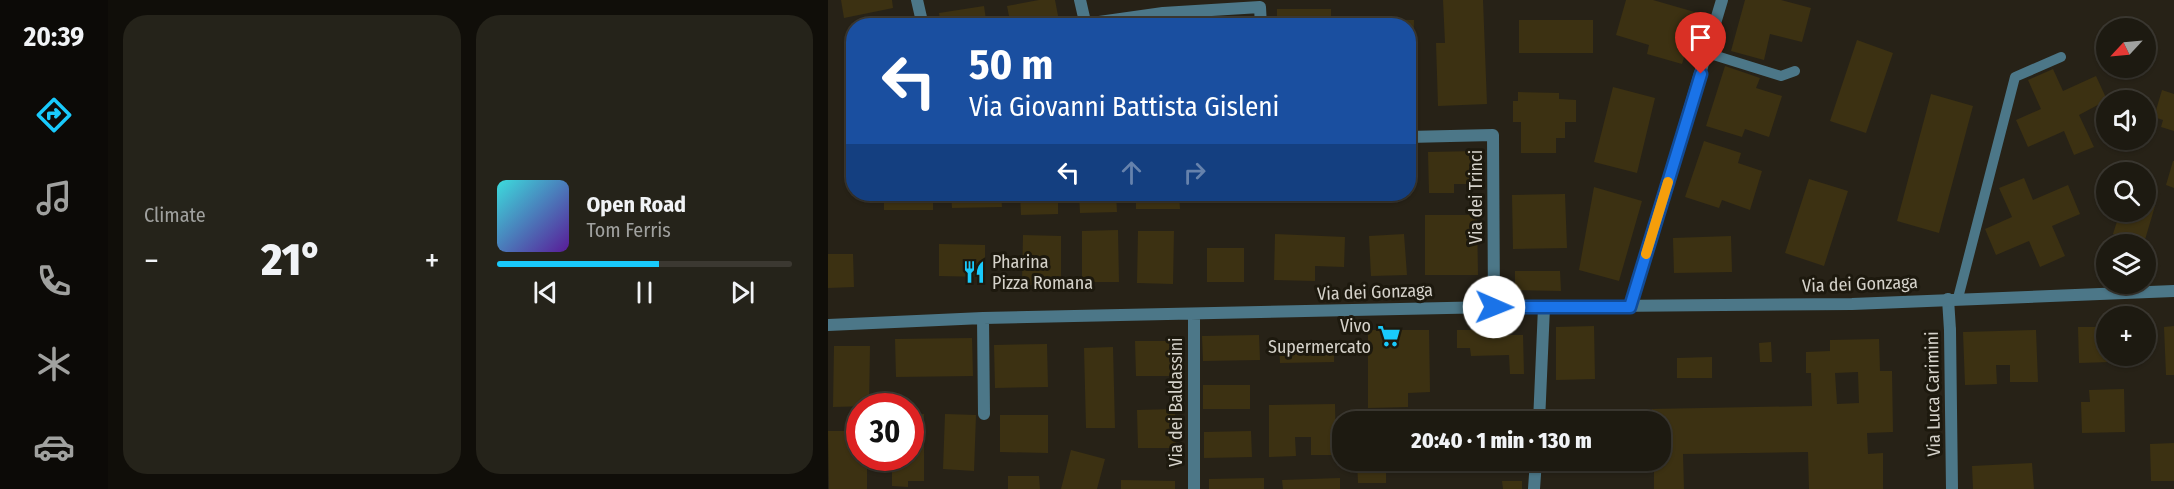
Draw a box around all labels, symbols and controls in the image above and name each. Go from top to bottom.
pin [1675,12,1726,74]
north arrow [2096,18,2156,78]
map controls [2096,18,2156,366]
text: 20:39 [24,21,84,53]
icon: arrive [1684,21,1717,54]
text: 50 m [969,40,1053,90]
icon: left [870,42,948,120]
button: sound [2096,90,2156,150]
text: Via Giovanni Battista Gisleni [969,91,1279,123]
icon: directions [33,94,75,136]
street label: Via dei Trinci [1465,150,1487,244]
icon: left [1052,156,1085,189]
icon: ahead [1115,156,1148,189]
icon: right [1178,156,1211,189]
button: search [2096,162,2156,222]
icon: music [33,177,75,219]
text: Open Road [587,191,686,218]
text: Climate [144,203,206,227]
text: Tom Ferris [587,218,671,242]
text: 21° [261,233,322,287]
button: layers [2096,234,2156,294]
text: − [144,241,159,281]
text: + [424,241,439,281]
place label: Pharina Pizza Romana [992,251,1093,294]
restaurant icon: Pharina Pizza Romana [961,259,987,285]
icon: phone [33,260,75,302]
street label: Via dei Gonzaga [1802,271,1918,297]
position arrow [1462,275,1526,339]
icon: previous [529,276,562,309]
icon: pause [628,276,661,309]
icon: next [726,276,759,309]
street label: Via dei Gonzaga [1317,279,1433,305]
button: + [2096,306,2156,366]
place label: Vivo Supermercato [1268,315,1371,358]
supermarket icon: Vivo Supermercato [1376,323,1402,349]
street label: Via Luca Carimini [1921,331,1945,457]
street label: Via dei Baldassini [1165,337,1187,467]
icon: climate [33,343,75,385]
speed limit sign: 30 [846,393,924,471]
icon: car [33,426,75,468]
text: 20:40 · 1 min · 130 m [1411,427,1592,454]

